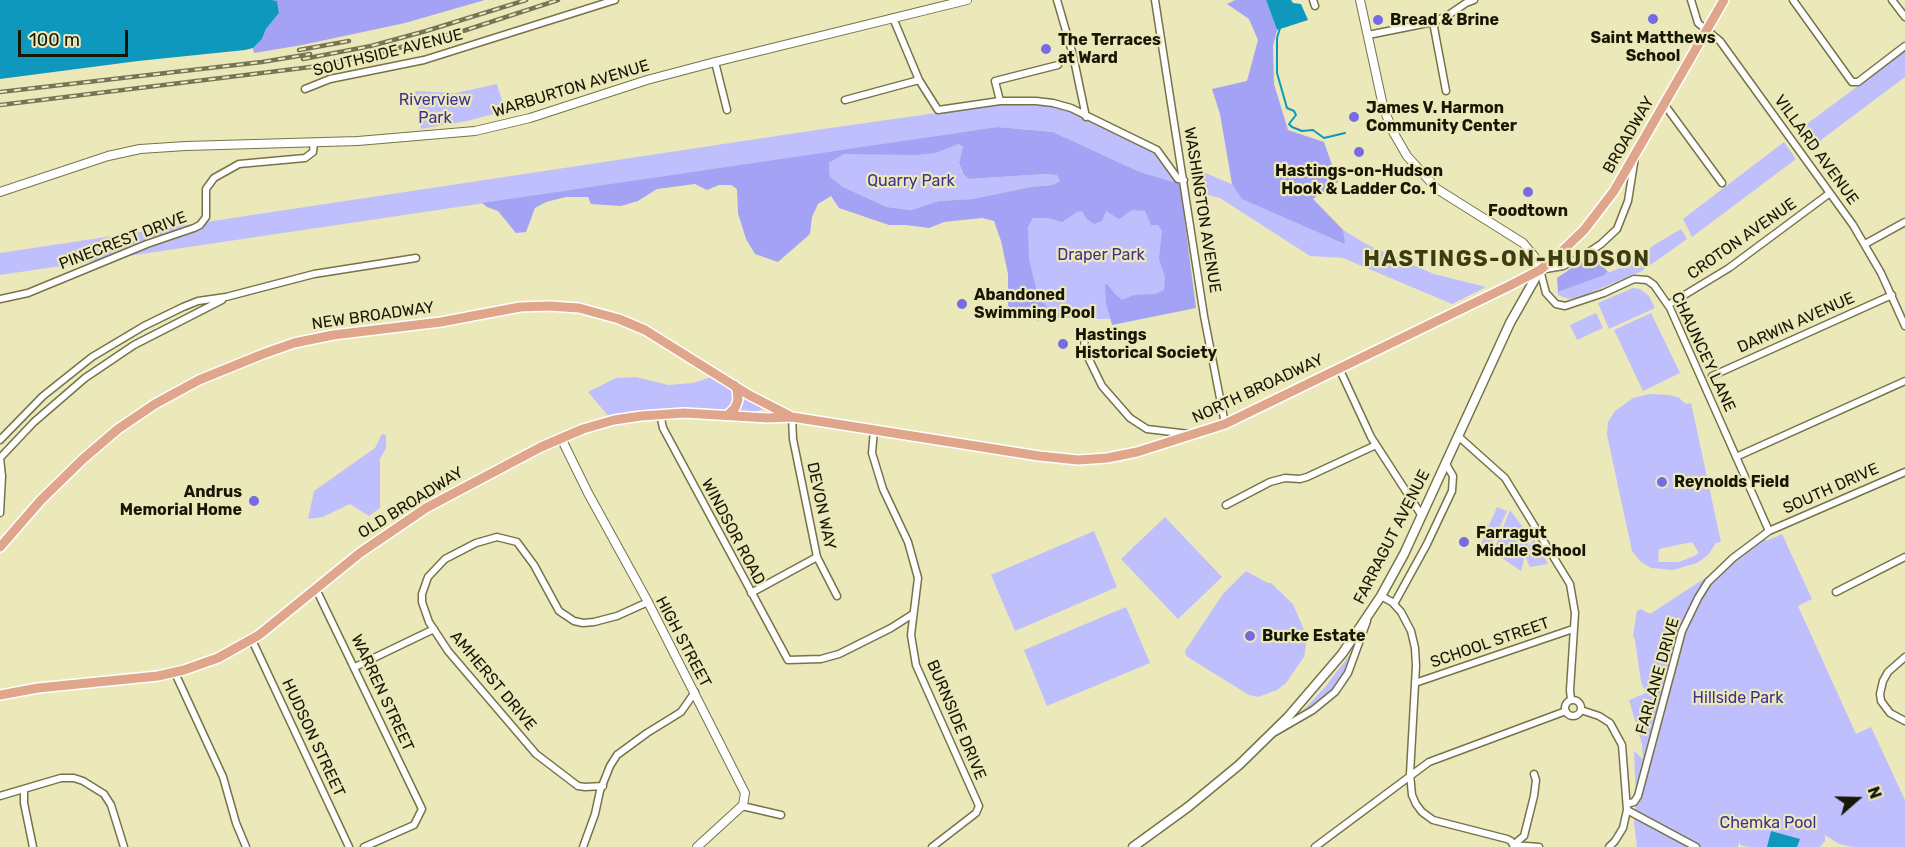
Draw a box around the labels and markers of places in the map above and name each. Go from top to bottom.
place label: Bread & Brine [1390,10,1499,30]
marker: Saint Matthews School [1646,12,1660,26]
marker: Bread & Brine [1371,13,1385,27]
place label: Saint Matthews School [1591,28,1715,66]
place label: The Terraces at Ward [1058,30,1161,68]
marker: The Terraces at Ward [1039,42,1053,56]
place label: James V. Harmon Community Center [1366,98,1517,136]
marker: James V. Harmon Community Center [1347,110,1361,124]
marker: Hastings-on-Hudson Hook & Ladder Co. 1 [1352,145,1366,159]
place label: Hastings-on-Hudson Hook & Ladder Co. 1 [1275,161,1443,199]
marker: Foodtown [1521,185,1535,199]
place label: Foodtown [1488,201,1568,221]
place label: Abandoned Swimming Pool [974,285,1095,323]
marker: Abandoned Swimming Pool [955,297,969,311]
place label: Hastings Historical Society [1075,325,1217,363]
marker: Hastings Historical Society [1056,337,1070,351]
place label: Reynolds Field [1674,472,1789,492]
marker: Reynolds Field [1655,475,1669,489]
place label: Andrus Memorial Home [120,482,242,520]
marker: Andrus Memorial Home [247,494,261,508]
place label: Farragut Middle School [1476,523,1586,561]
marker: Farragut Middle School [1457,535,1471,549]
place label: Burke Estate [1262,626,1366,646]
marker: Burke Estate [1243,629,1257,643]

